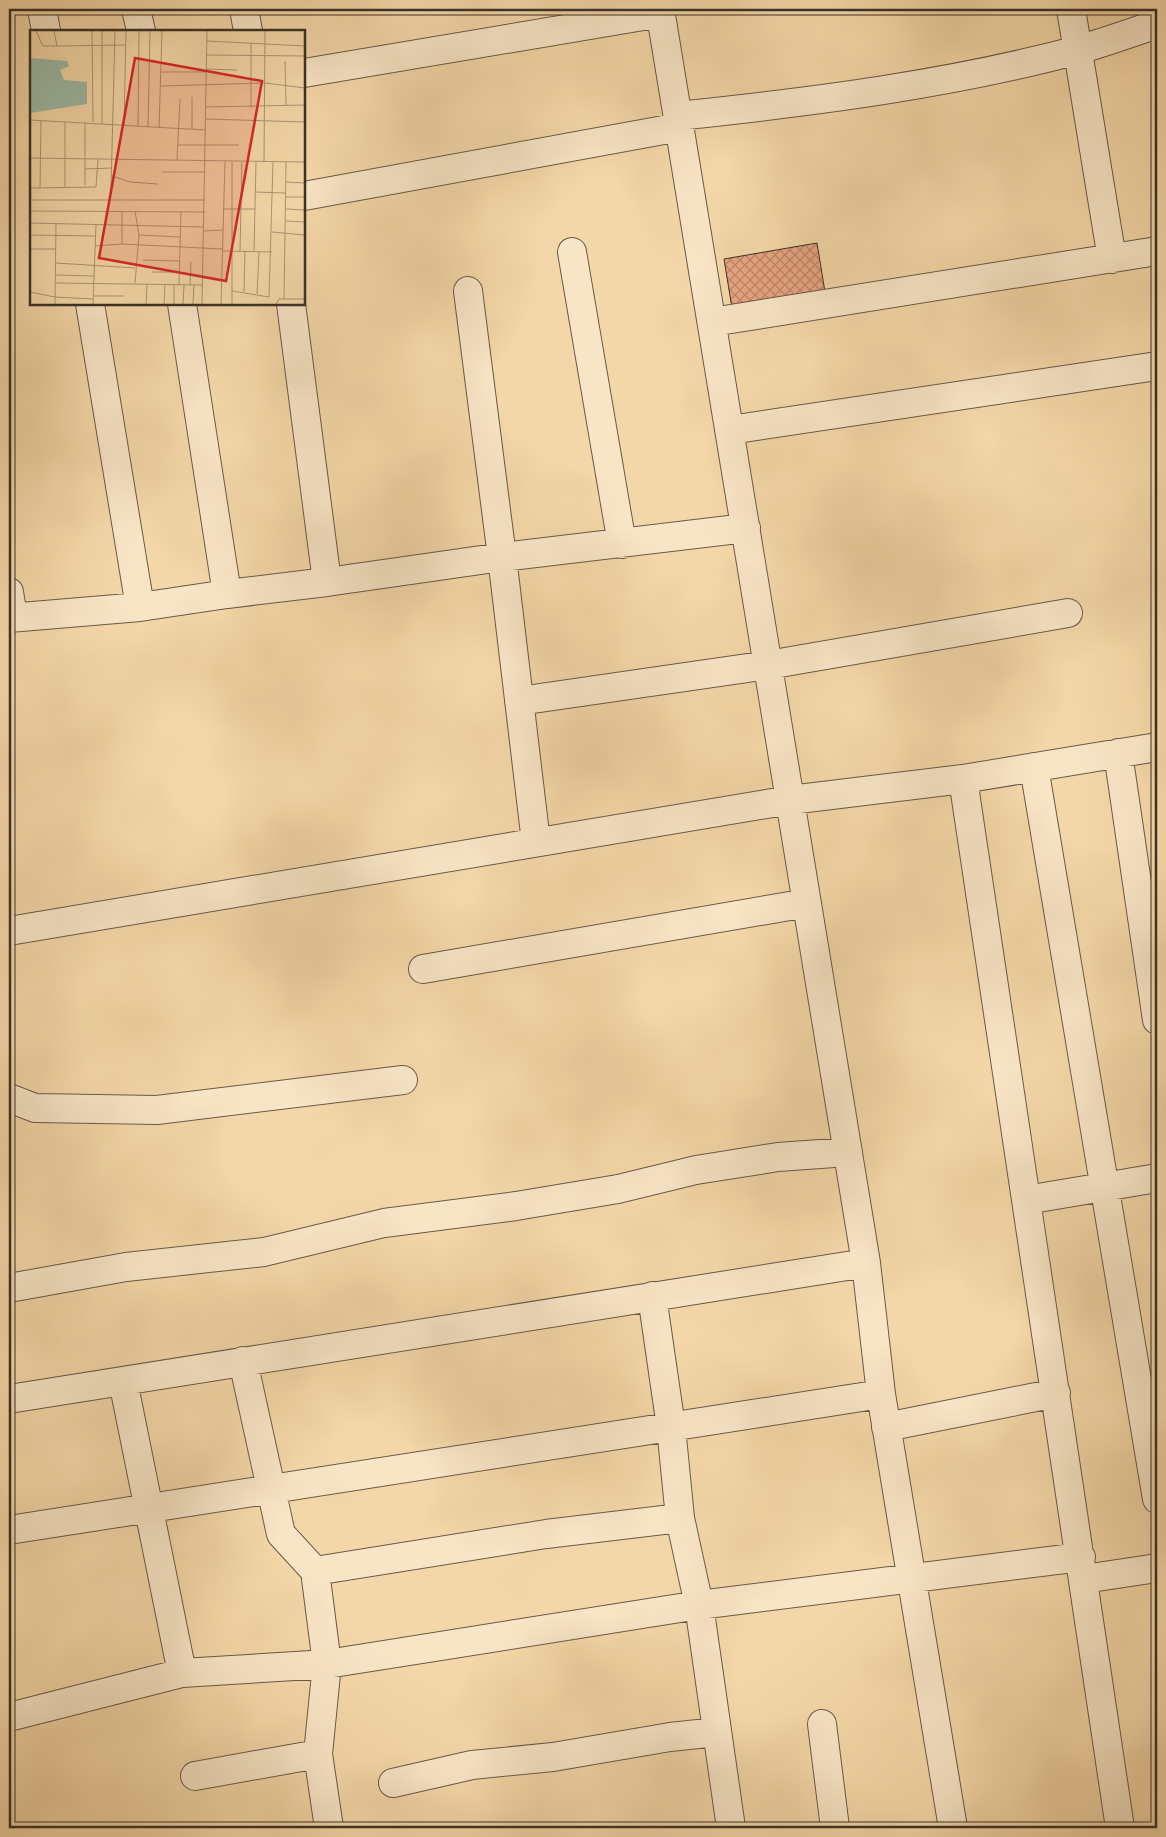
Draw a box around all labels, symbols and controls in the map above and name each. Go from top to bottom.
inset map [30,30,305,305]

